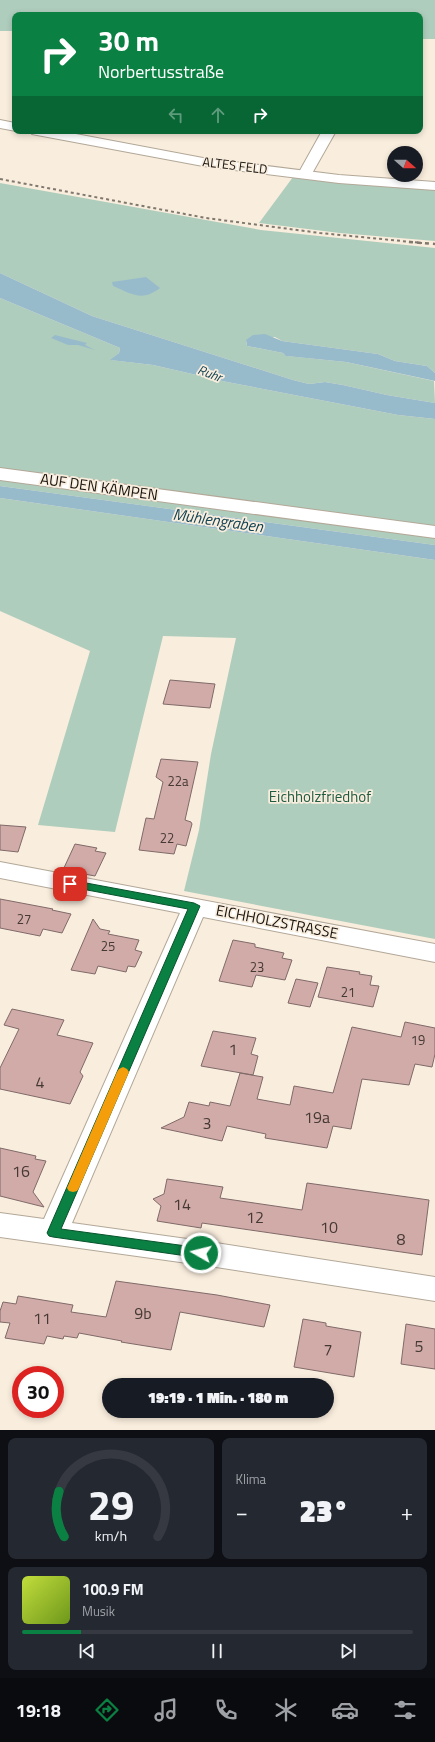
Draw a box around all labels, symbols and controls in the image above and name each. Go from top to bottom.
text: 30 m [98,19,159,62]
icon: right [32,28,84,80]
text: Norbertusstraße [98,58,224,85]
icon: left [165,104,187,126]
icon: ahead [207,104,229,126]
icon: right [249,104,271,126]
north arrow [387,146,423,182]
map controls [387,146,423,182]
street label: ALTES FELD [201,151,269,179]
water label: Ruhr [195,359,227,387]
street label: AUF DEN KÄMPEN [39,467,159,506]
water label: Mühlengraben [171,502,266,538]
house number: 22a [167,771,189,791]
park label: Eichholzfriedhof [269,785,371,808]
house number: 22 [160,828,174,848]
pin [53,867,87,901]
icon: arrive [59,873,81,895]
street label: EICHHOLZSTRASSE [214,898,340,945]
house number: 27 [17,909,31,929]
house number: 25 [101,936,115,956]
house number: 23 [250,957,264,977]
house number: 21 [341,982,355,1002]
house number: 19 [411,1030,425,1050]
house number: 1 [229,1037,237,1061]
house number: 4 [36,1070,45,1094]
house number: 19a [304,1105,330,1129]
house number: 3 [203,1111,211,1135]
house number: 16 [12,1159,30,1183]
house number: 14 [173,1192,191,1216]
house number: 12 [246,1205,264,1229]
house number: 10 [320,1215,338,1239]
house number: 8 [397,1227,406,1251]
position arrow [180,1232,222,1274]
house number: 9b [134,1301,152,1325]
house number: 11 [33,1306,51,1330]
house number: 5 [415,1334,424,1358]
house number: 7 [324,1337,332,1361]
speed limit sign: 30 [12,1366,64,1418]
text: 19:19 · 1 Min. · 180 m [148,1386,288,1409]
text: Klima [236,1469,266,1489]
text: 29 [87,1472,134,1535]
text: 23° [300,1488,349,1534]
text: − [236,1495,248,1529]
text: + [401,1495,413,1529]
text: km/h [95,1524,127,1546]
text: 100.9 FM [82,1578,144,1601]
text: Musik [82,1601,115,1621]
icon: previous [76,1640,98,1662]
icon: pause [206,1640,228,1662]
icon: next [337,1640,359,1662]
icon: directions [93,1696,121,1724]
icon: music [152,1696,180,1724]
icon: phone [212,1696,240,1724]
icon: climate [272,1696,300,1724]
icon: car [331,1696,359,1724]
icon: filters [391,1696,419,1724]
text: 19:18 [16,1697,61,1724]

